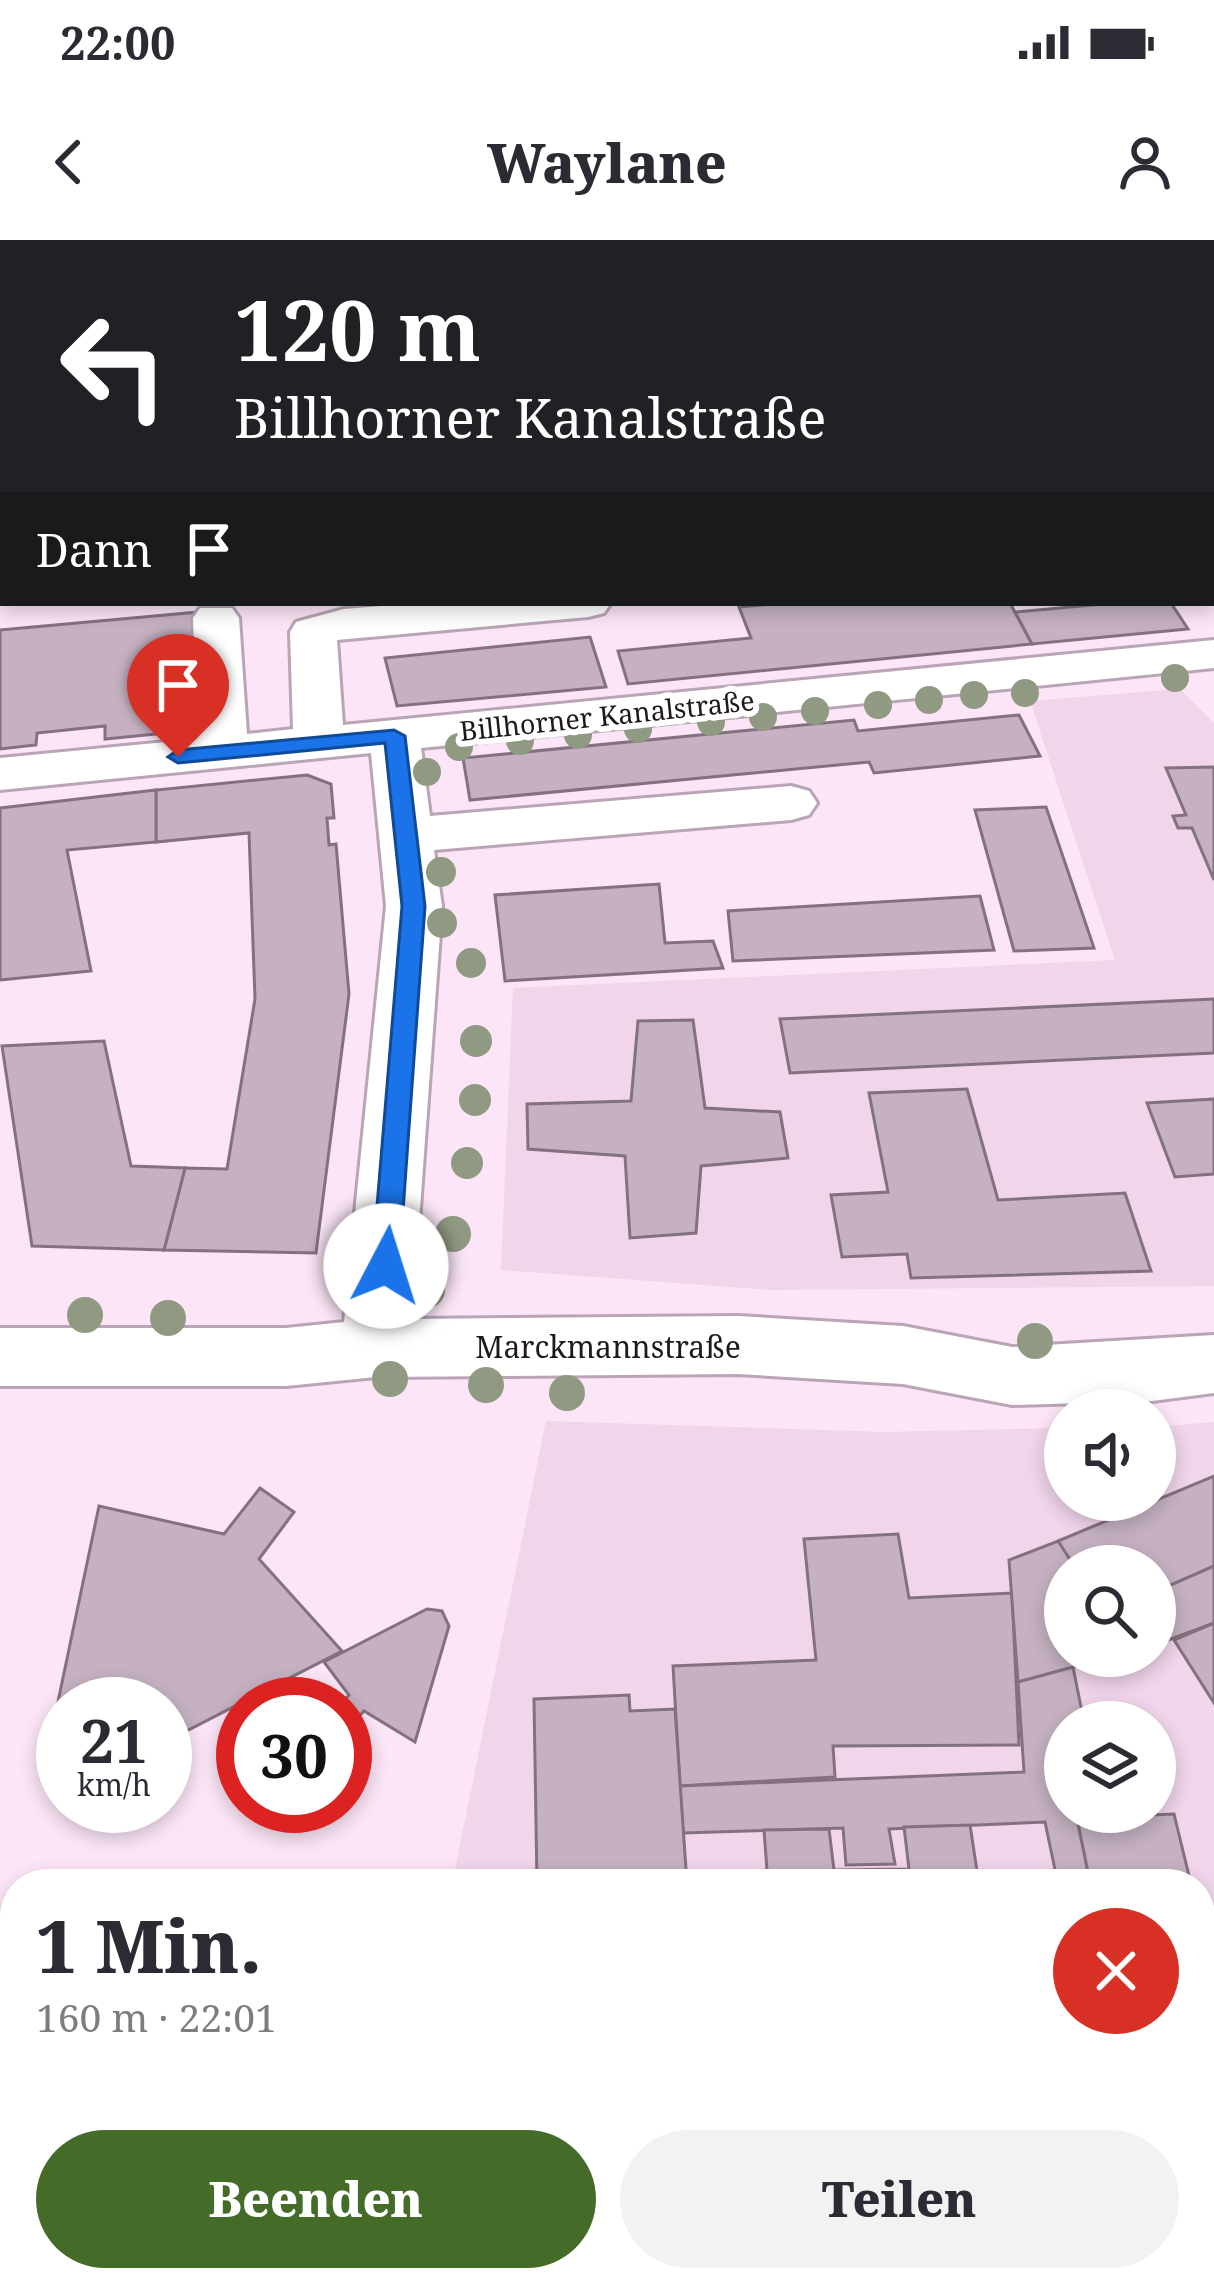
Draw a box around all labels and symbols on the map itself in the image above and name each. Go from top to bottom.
pin [127,634,229,757]
street label: Billhorner Kanalstraße [458,681,756,749]
position arrow [323,1203,449,1329]
street label: Marckmannstraße [475,1326,741,1367]
speed limit sign: 30 [216,1677,372,1833]

